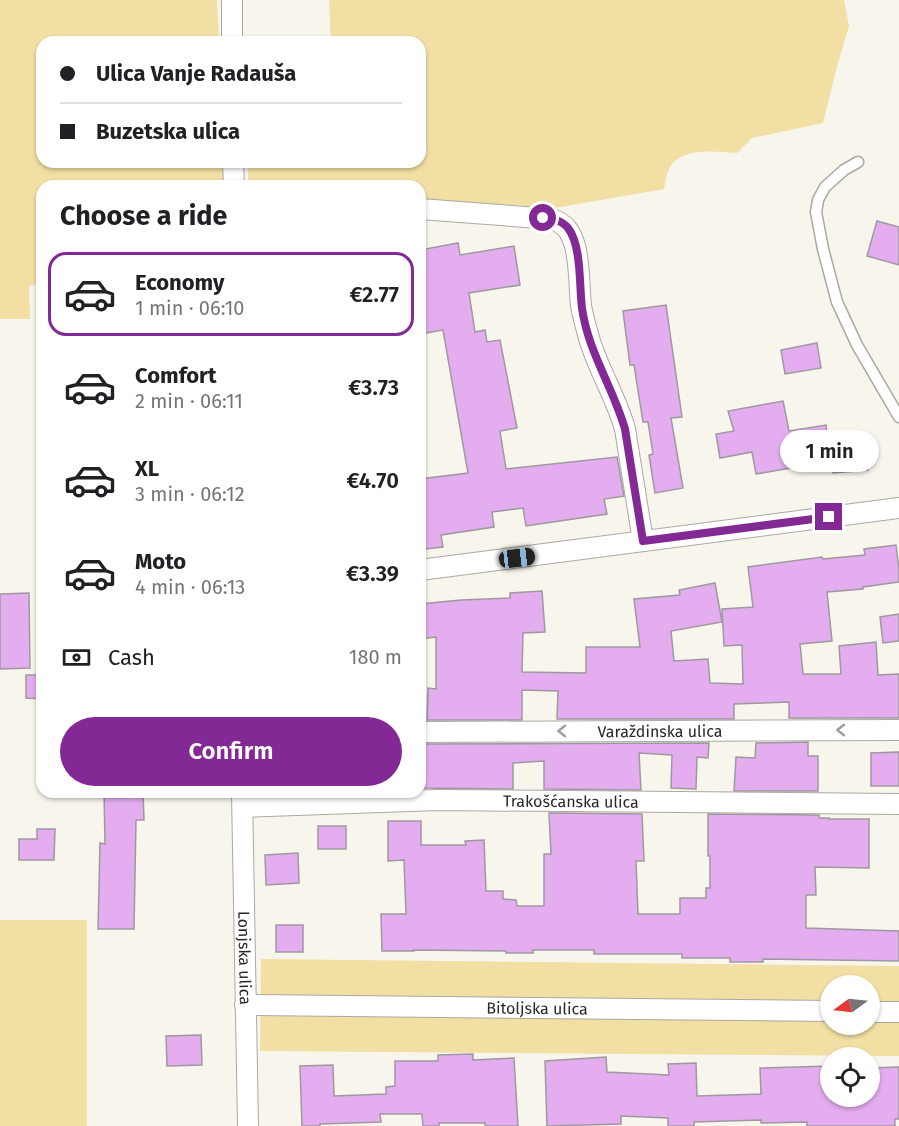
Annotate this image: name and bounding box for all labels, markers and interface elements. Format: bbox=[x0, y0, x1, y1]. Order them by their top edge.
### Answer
text: Ulica Vanje Radauša bbox=[96, 60, 296, 87]
text: Buzetska ulica bbox=[96, 118, 240, 145]
text: Choose a ride bbox=[60, 200, 227, 232]
route start bbox=[529, 204, 556, 231]
icon: car bbox=[63, 267, 117, 321]
text: Economy bbox=[135, 269, 224, 296]
text: €2.77 bbox=[349, 281, 399, 308]
text: 1 min · 06:10 bbox=[135, 296, 245, 320]
icon: car bbox=[63, 360, 117, 414]
text: Comfort bbox=[135, 362, 216, 389]
text: €3.73 bbox=[348, 374, 399, 401]
text: 2 min · 06:11 bbox=[135, 389, 243, 413]
callout: 1 min bbox=[780, 430, 878, 472]
text: 1 min bbox=[805, 439, 854, 463]
icon: car bbox=[63, 453, 117, 507]
text: XL bbox=[135, 455, 159, 482]
text: €4.70 bbox=[347, 467, 399, 494]
text: 3 min · 06:12 bbox=[135, 482, 245, 506]
route end bbox=[815, 503, 842, 530]
icon: car bbox=[63, 546, 117, 600]
car bbox=[498, 547, 536, 569]
text: Moto bbox=[135, 548, 186, 575]
text: €3.39 bbox=[346, 560, 399, 587]
text: 4 min · 06:13 bbox=[135, 575, 245, 599]
icon: cash bbox=[60, 641, 93, 674]
text: Cash bbox=[108, 644, 155, 671]
text: 180 m bbox=[349, 645, 402, 669]
button: Confirm bbox=[60, 717, 402, 786]
street label: Varaždinska ulica bbox=[598, 721, 722, 741]
one-way arrow bbox=[836, 724, 845, 736]
one-way arrow bbox=[557, 725, 566, 738]
street label: Trakošćanska ulica bbox=[503, 791, 639, 811]
street label: Lonjska ulica bbox=[235, 911, 255, 1005]
north arrow bbox=[820, 975, 880, 1035]
map controls bbox=[820, 975, 880, 1107]
street label: Bitoljska ulica bbox=[486, 998, 588, 1018]
button: locate bbox=[820, 1047, 880, 1107]

